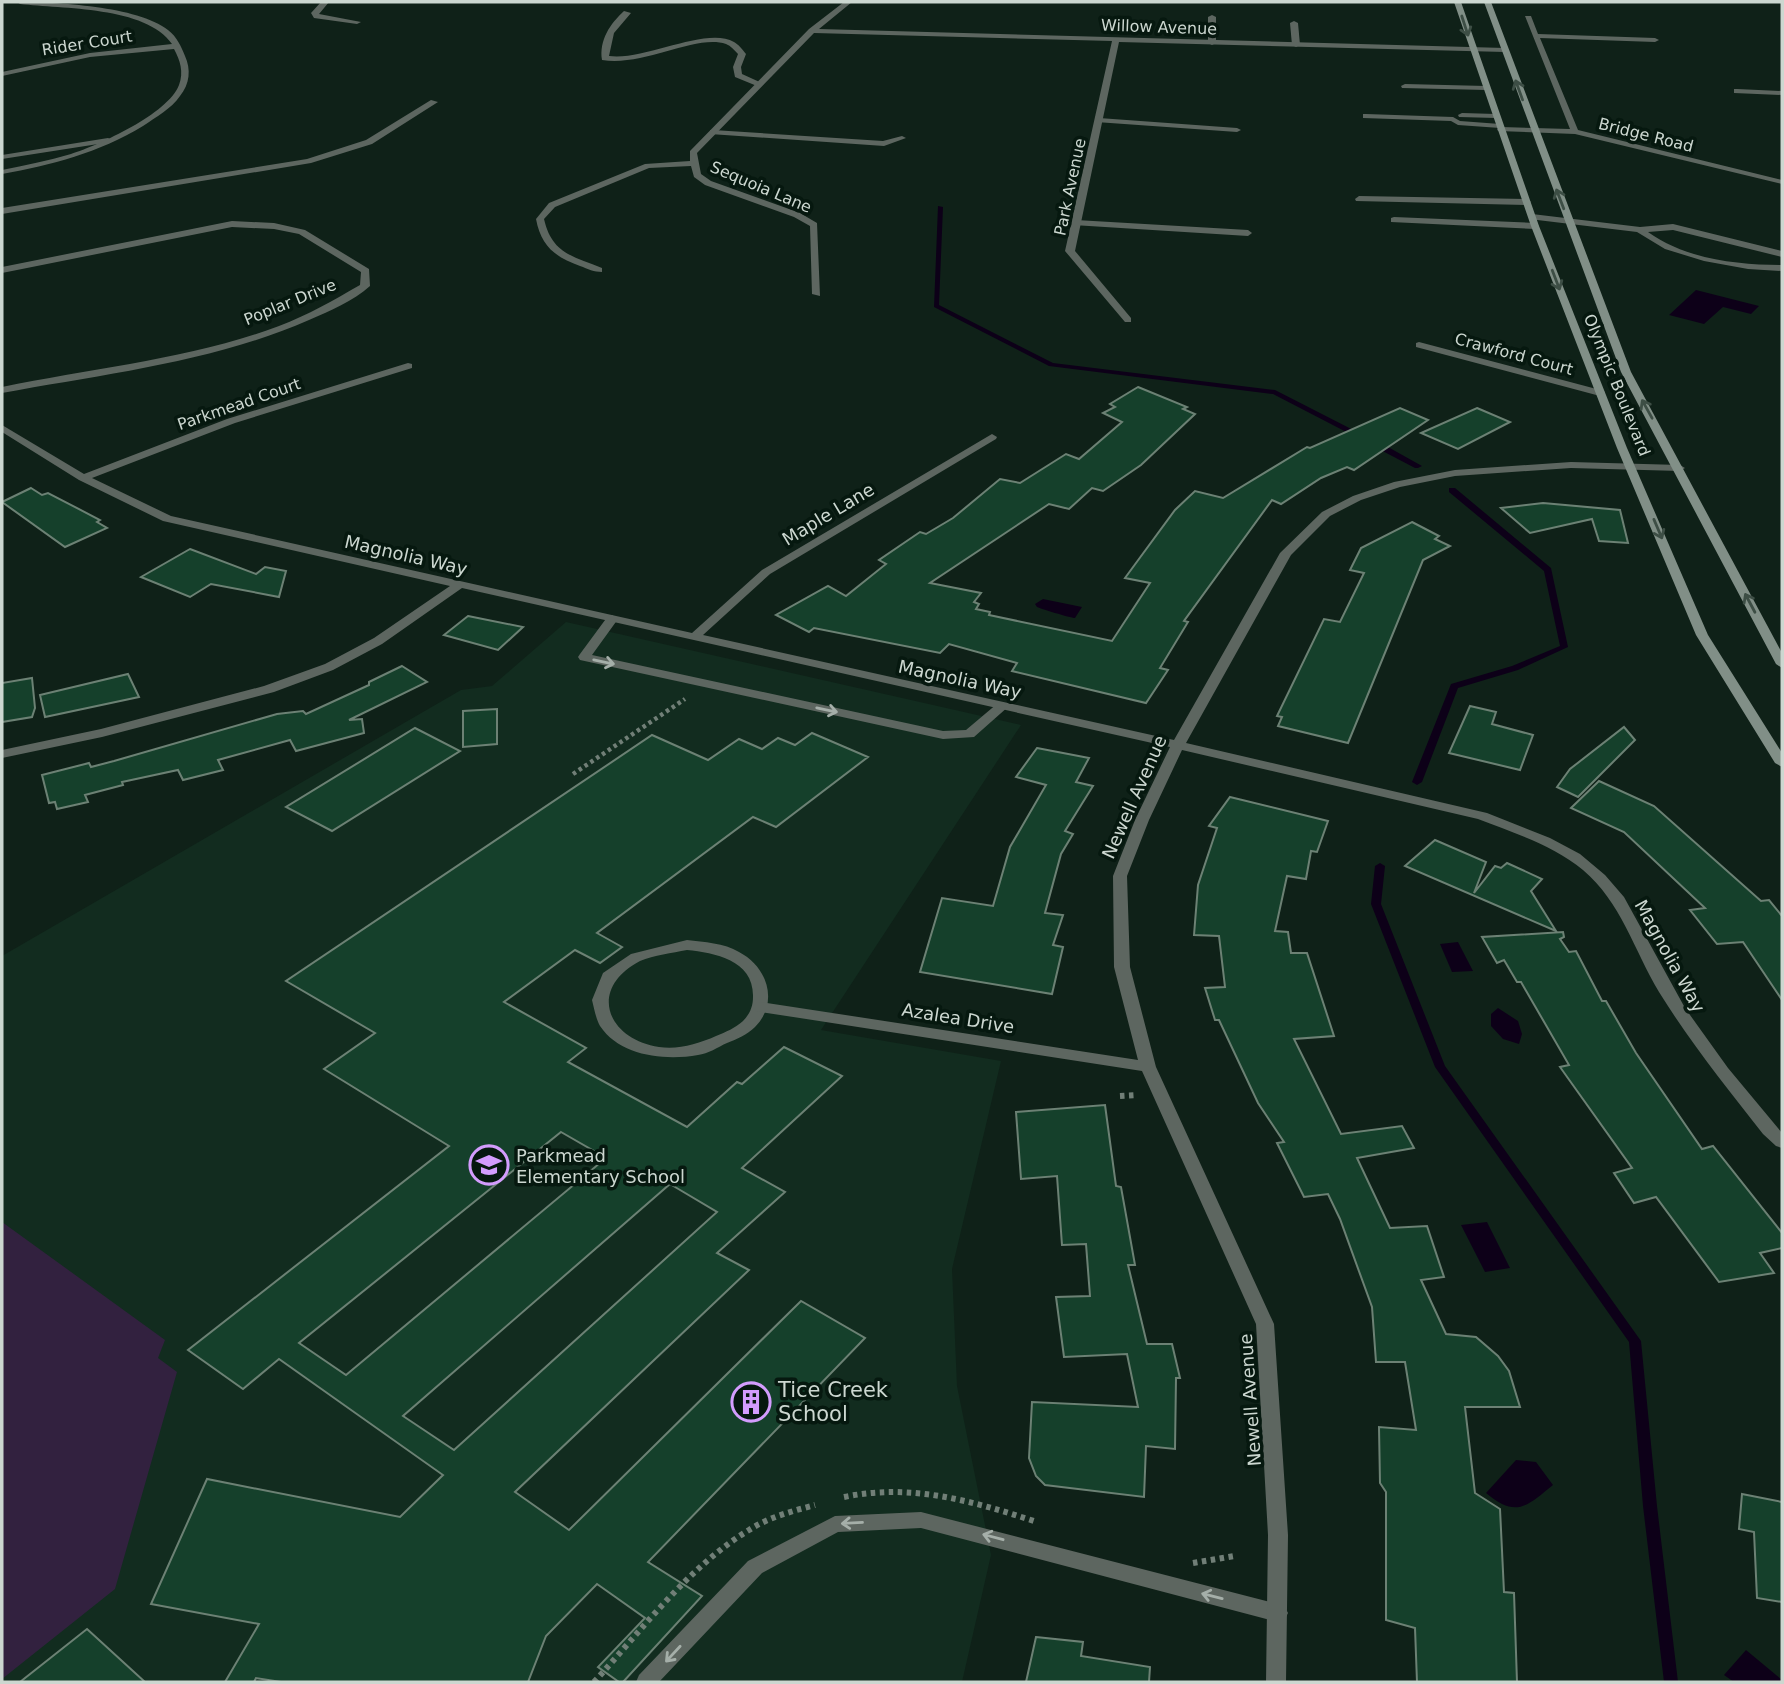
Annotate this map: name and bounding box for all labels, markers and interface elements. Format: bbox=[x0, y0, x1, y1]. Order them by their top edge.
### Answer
street label: Willow Avenue bbox=[1101, 15, 1217, 39]
one-way arrow bbox=[1459, 15, 1472, 37]
street label: Rider Court bbox=[40, 26, 134, 60]
one-way arrow bbox=[1512, 79, 1524, 101]
street label: Bridge Road bbox=[1596, 114, 1696, 156]
street label: Park Avenue bbox=[1050, 137, 1090, 237]
street label: Sequoia Lane bbox=[708, 157, 814, 217]
one-way arrow bbox=[1553, 188, 1566, 210]
one-way arrow bbox=[1551, 269, 1564, 291]
street label: Poplar Drive bbox=[241, 275, 339, 329]
street label: Olympic Boulevard bbox=[1580, 311, 1654, 459]
street label: Crawford Court bbox=[1453, 329, 1575, 379]
street label: Parkmead Court bbox=[175, 374, 303, 434]
one-way arrow bbox=[1640, 399, 1653, 420]
street label: Maple Lane bbox=[778, 478, 878, 550]
one-way arrow bbox=[1652, 518, 1665, 539]
street label: Magnolia Way bbox=[342, 531, 470, 579]
one-way arrow bbox=[1743, 593, 1757, 614]
one-way arrow bbox=[592, 655, 615, 669]
street label: Magnolia Way bbox=[896, 656, 1024, 702]
one-way arrow bbox=[815, 703, 838, 717]
street label: Newell Avenue bbox=[1097, 732, 1171, 862]
street label: Magnolia Way bbox=[1630, 896, 1710, 1016]
street label: Azalea Drive bbox=[900, 999, 1016, 1037]
school or university icon: Parkmead Elementary School bbox=[468, 1144, 510, 1186]
place label: Parkmead Elementary School bbox=[516, 1145, 685, 1187]
street label: Newell Avenue bbox=[1235, 1333, 1265, 1467]
place label: Tice Creek School bbox=[777, 1378, 889, 1426]
building icon: Tice Creek School bbox=[730, 1381, 772, 1423]
one-way arrow bbox=[841, 1517, 864, 1530]
one-way arrow bbox=[982, 1530, 1004, 1543]
one-way arrow bbox=[1201, 1589, 1224, 1602]
one-way arrow bbox=[665, 1645, 682, 1662]

